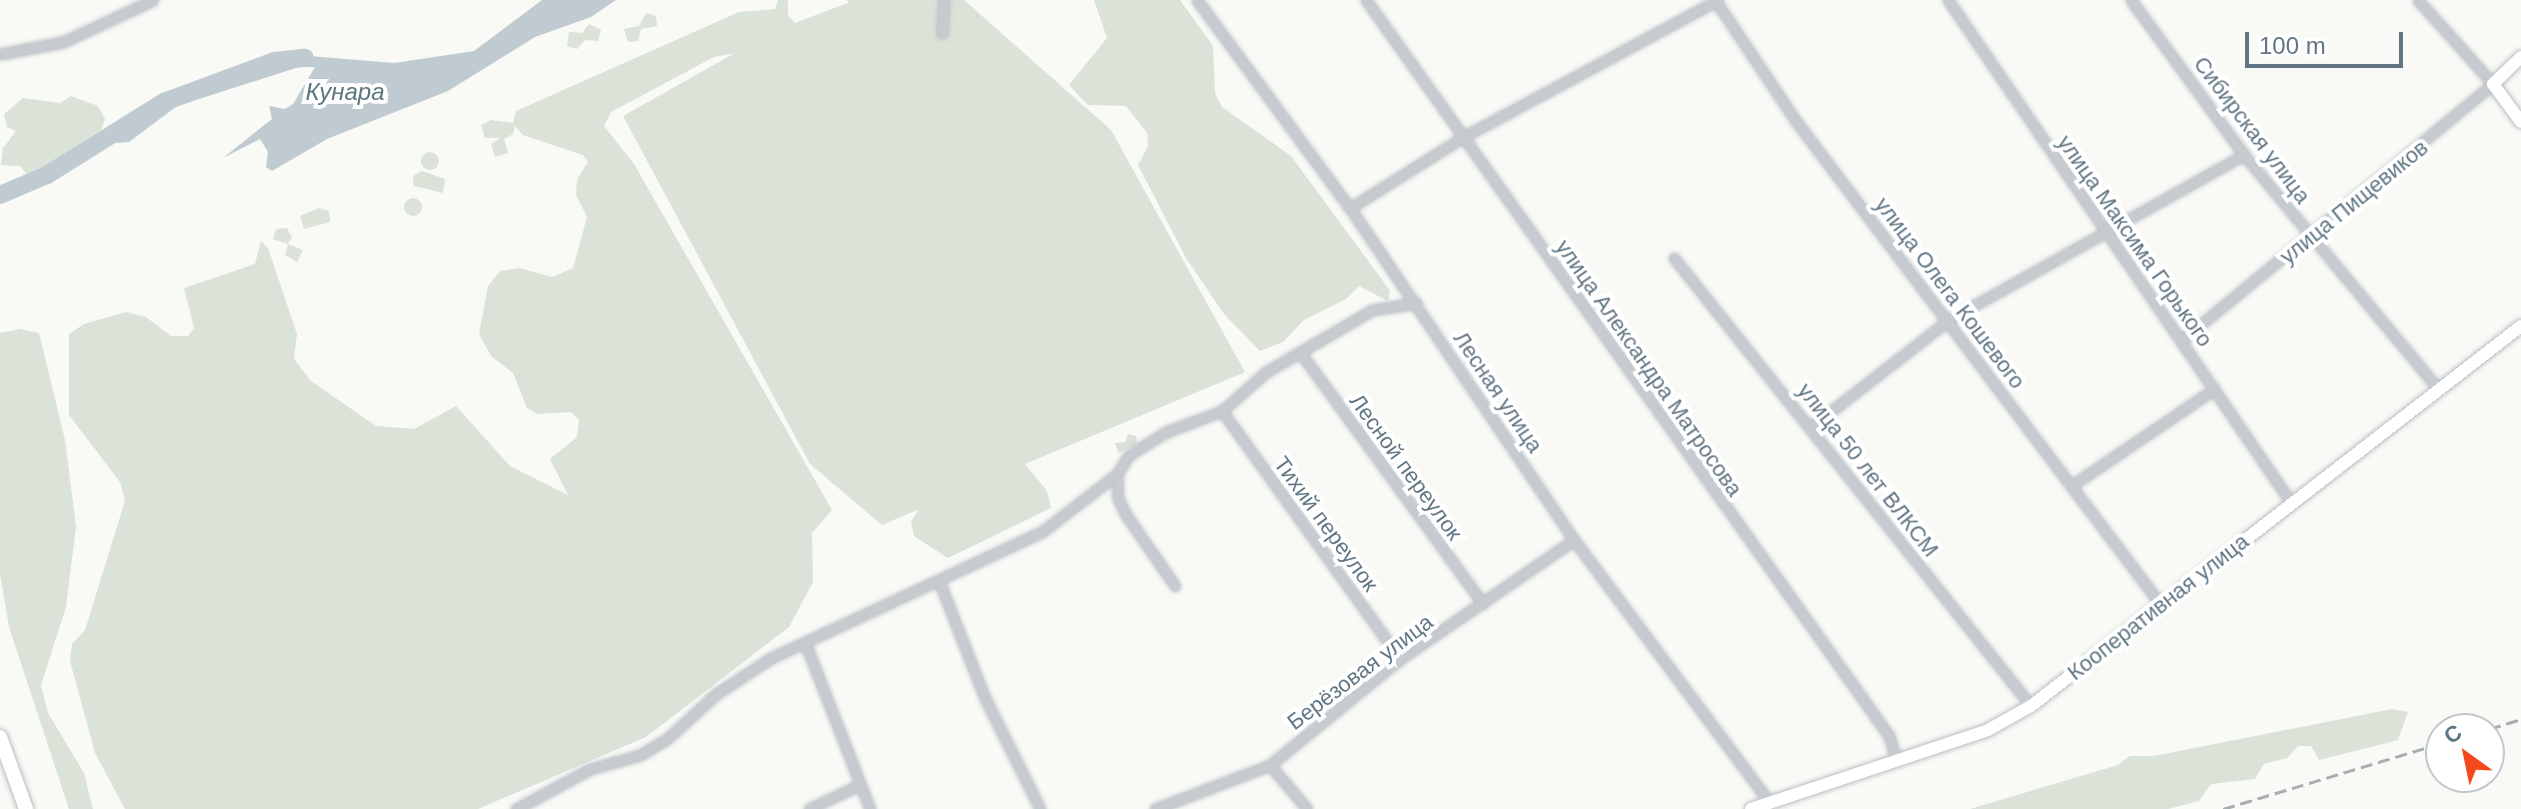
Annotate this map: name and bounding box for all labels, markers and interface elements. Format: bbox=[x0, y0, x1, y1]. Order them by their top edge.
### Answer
scale bar bbox=[2249, 16, 2407, 66]
text: 100 m bbox=[2259, 32, 2326, 59]
street label: Сибирская улица bbox=[2188, 51, 2316, 209]
water label: Кунара bbox=[305, 78, 385, 106]
street label: улица Максима Горького bbox=[2052, 130, 2218, 352]
street label: улица Пищевиков bbox=[2275, 134, 2433, 270]
street label: улица Олега Кошевого bbox=[1869, 192, 2031, 394]
street label: улица Александра Матросова bbox=[1550, 235, 1748, 501]
street label: Лесная улица bbox=[1448, 326, 1548, 458]
street label: улица 50 лет ВЛКСМ bbox=[1792, 378, 1944, 562]
street label: Лесной переулок bbox=[1344, 389, 1468, 545]
street label: Тихий переулок bbox=[1268, 451, 1384, 597]
street label: Кооперативная улица bbox=[2062, 528, 2254, 686]
street label: Берёзовая улица bbox=[1282, 609, 1438, 735]
north arrow bbox=[2425, 713, 2505, 793]
text: С bbox=[2439, 719, 2466, 749]

